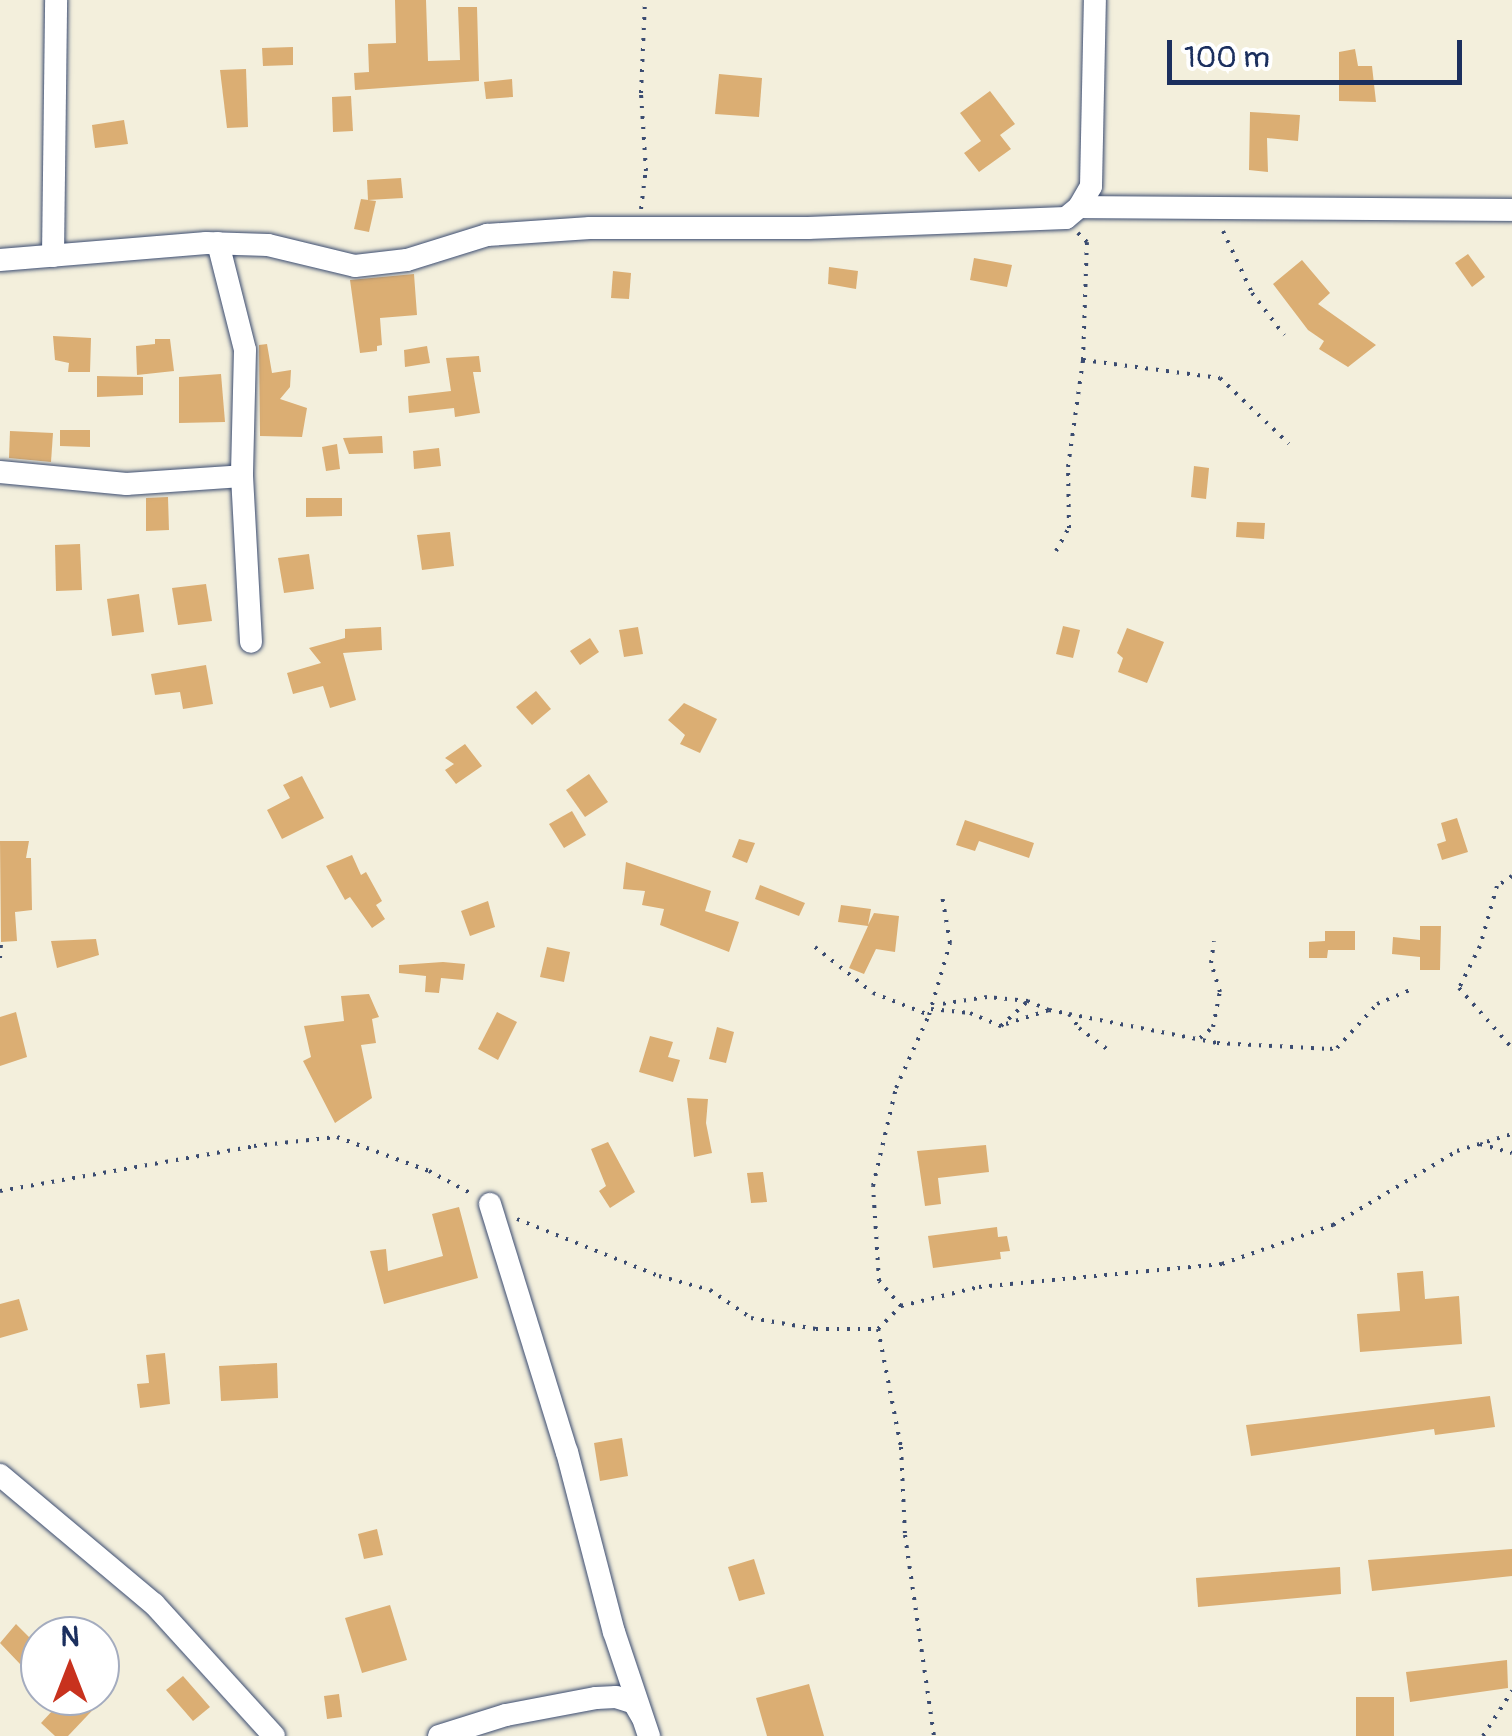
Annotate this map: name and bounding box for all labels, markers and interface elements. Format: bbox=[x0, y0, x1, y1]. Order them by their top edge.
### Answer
scale bar bbox=[1172, 20, 1467, 82]
text: 100 m bbox=[1184, 39, 1270, 76]
north arrow bbox=[20, 1616, 120, 1716]
text: N bbox=[61, 1620, 79, 1655]

